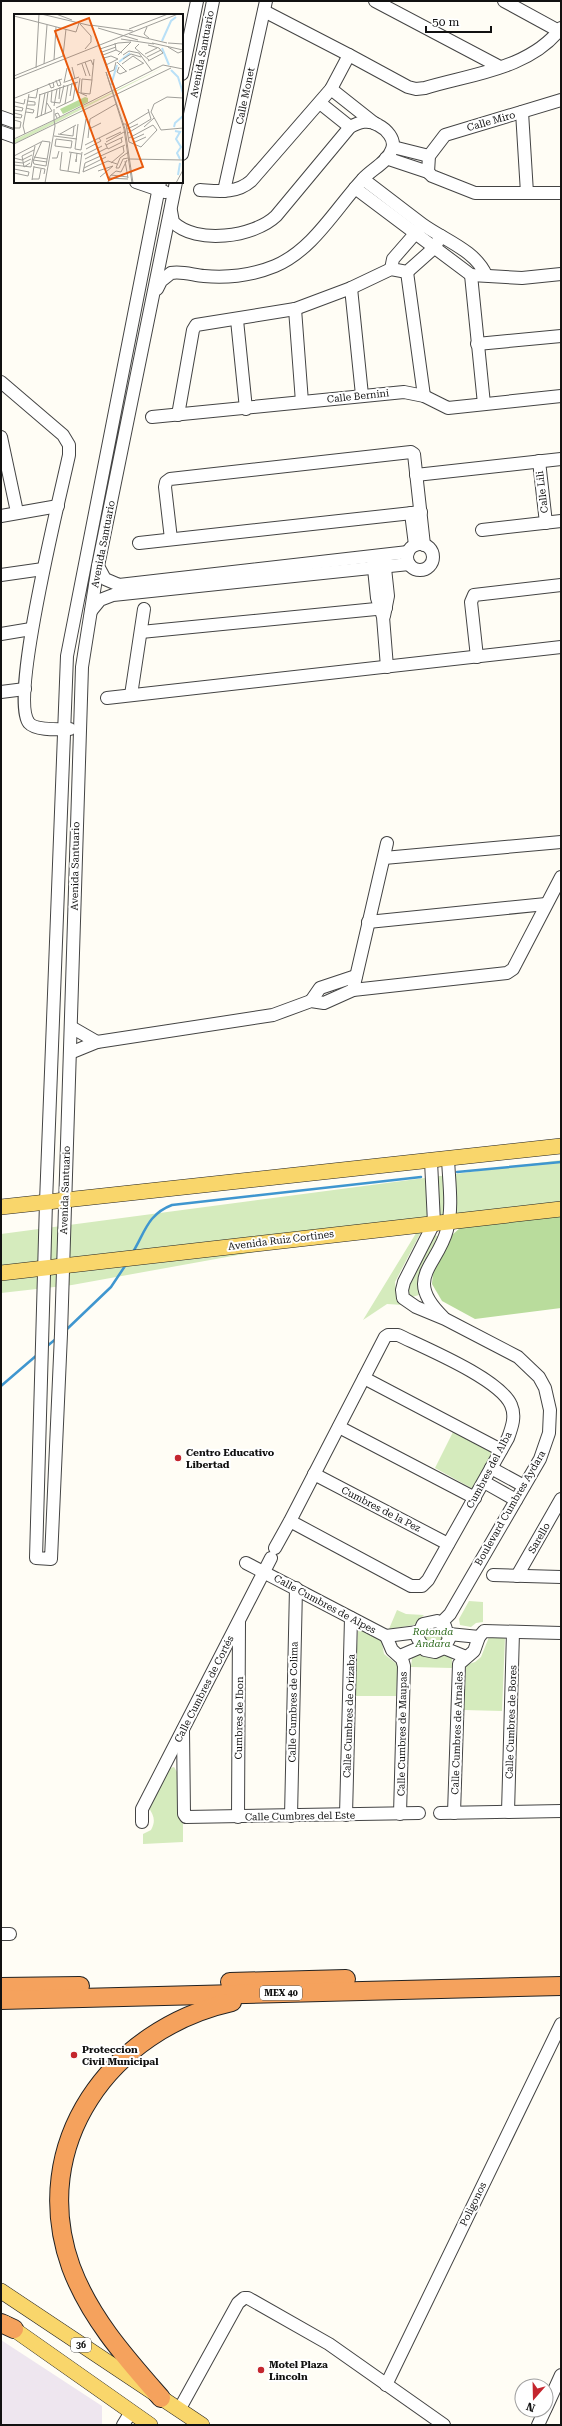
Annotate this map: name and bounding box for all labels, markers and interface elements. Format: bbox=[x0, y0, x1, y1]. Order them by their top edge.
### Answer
scale bar bbox=[426, 8, 491, 34]
street label: Avenida Santuario bbox=[188, 9, 216, 99]
inset map bbox=[14, 14, 183, 183]
text: 50 m bbox=[432, 15, 459, 29]
street label: Calle Monet bbox=[234, 66, 256, 126]
street label: Calle Miro bbox=[466, 109, 516, 133]
street label: Calle Bernini bbox=[326, 387, 390, 405]
street label: Calle Lili bbox=[534, 470, 550, 514]
street label: Avenida Santuario bbox=[89, 499, 117, 589]
street label: Avenida Santuario bbox=[69, 822, 81, 910]
street label: Avenida Santuario bbox=[58, 1145, 72, 1235]
street label: Avenida Ruiz Cortines bbox=[228, 1228, 335, 1252]
street label: Cumbres del Alba bbox=[464, 1429, 514, 1510]
place label: Centro Educativo Libertad bbox=[186, 1447, 275, 1470]
street label: Boulevard Cumbres Aydara bbox=[473, 1448, 548, 1567]
marker: Centro Educativo Libertad bbox=[173, 1453, 183, 1463]
street label: Cumbres de la Pez bbox=[340, 1484, 423, 1534]
street label: Sarello bbox=[526, 1521, 552, 1555]
street label: Calle Cumbres de Alpes bbox=[272, 1572, 378, 1636]
park label: Rotonda Andara bbox=[412, 1626, 453, 1649]
street label: Calle Cumbres de Cortés bbox=[172, 1634, 236, 1744]
street label: Calle Cumbres de Colima bbox=[286, 1641, 300, 1763]
street label: Calle Cumbres de Orizaba bbox=[341, 1653, 357, 1778]
street label: Calle Cumbres de Bores bbox=[504, 1665, 518, 1779]
street label: Calle Cumbres de Maupas bbox=[395, 1671, 409, 1796]
street label: Calle Cumbres de Arnales bbox=[449, 1671, 465, 1795]
street label: Cumbres de Ibon bbox=[233, 1676, 245, 1760]
street label: Calle Cumbres del Este bbox=[245, 1810, 356, 1822]
road number: MEX 40 bbox=[260, 1986, 302, 2000]
place label: Proteccion Civil Municipal bbox=[82, 2044, 159, 2067]
marker: Proteccion Civil Municipal bbox=[69, 2050, 79, 2060]
street label: Poligonos bbox=[458, 2180, 488, 2228]
road number: 36 bbox=[71, 2338, 91, 2352]
place label: Motel Plaza Lincoln bbox=[269, 2359, 328, 2382]
marker: Motel Plaza Lincoln bbox=[256, 2365, 266, 2375]
north arrow bbox=[514, 2378, 554, 2418]
text: N bbox=[524, 2399, 537, 2414]

